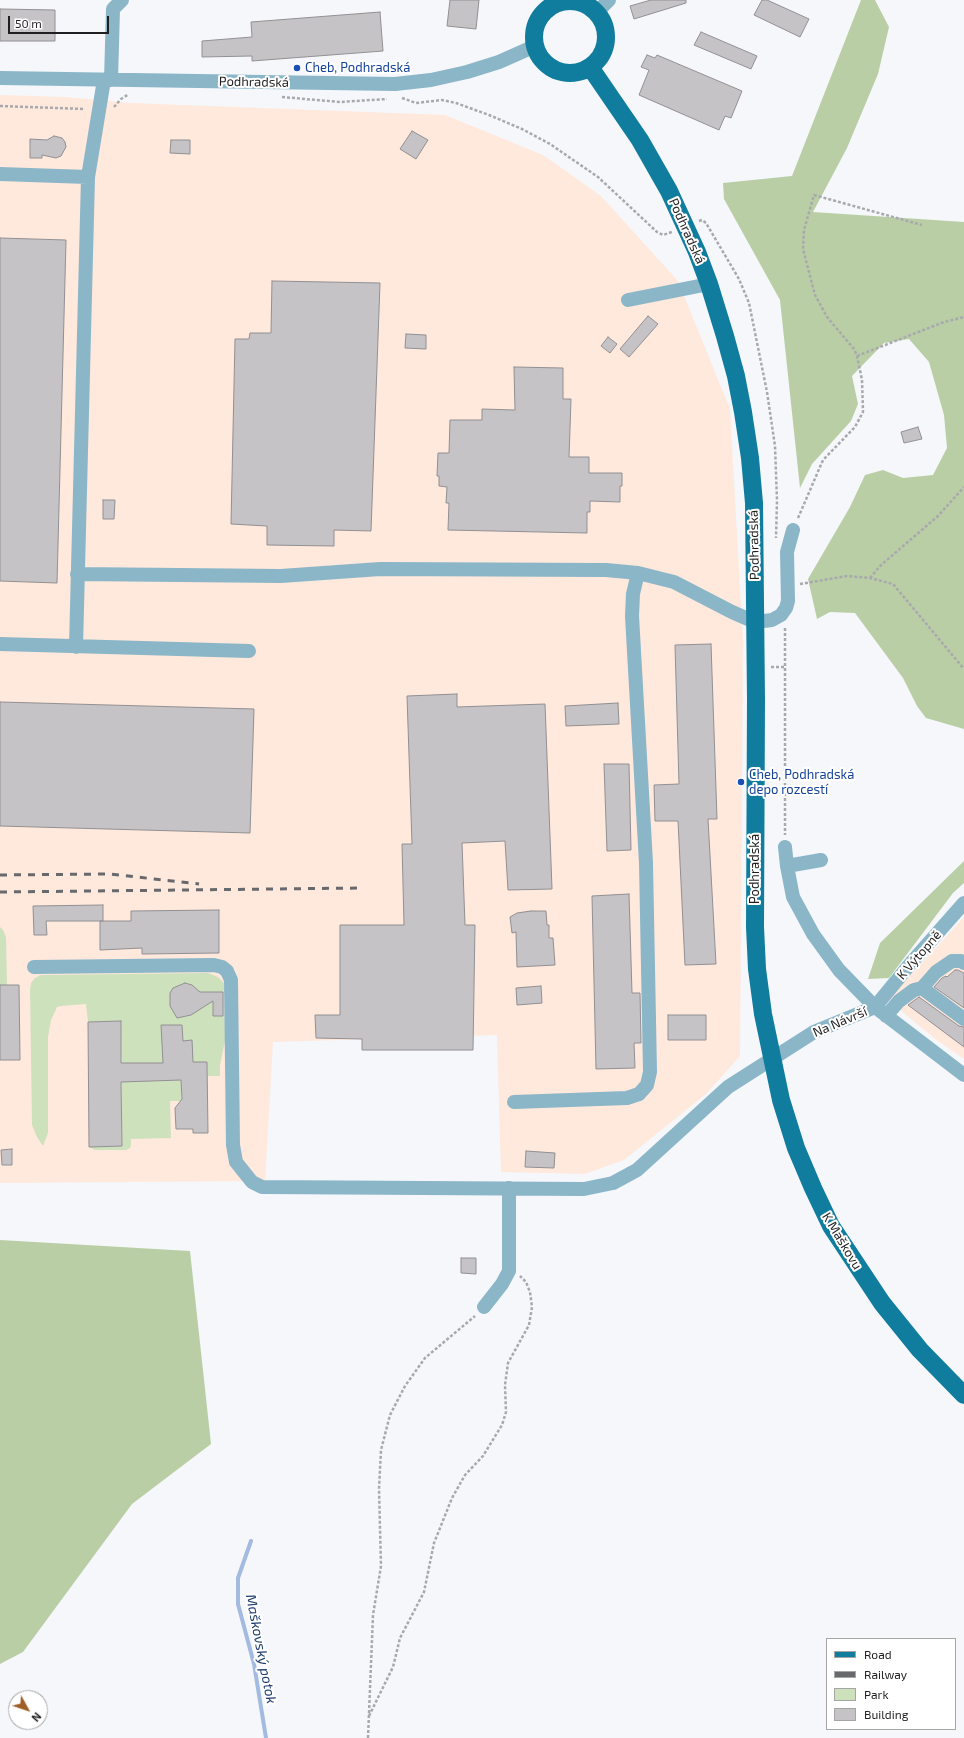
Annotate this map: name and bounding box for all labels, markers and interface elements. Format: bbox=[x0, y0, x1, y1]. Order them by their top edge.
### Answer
scale bar bbox=[10, 8, 111, 34]
text: 50 m bbox=[15, 16, 42, 30]
place label: Cheb, Podhradská bbox=[305, 60, 410, 76]
marker: Cheb, Podhradská bbox=[292, 63, 302, 73]
street label: Podhradská bbox=[219, 74, 289, 90]
street label: Podhradská bbox=[666, 196, 708, 266]
street label: Podhradská bbox=[746, 510, 762, 580]
place label: Cheb, Podhradská depo rozcestí bbox=[749, 767, 854, 798]
marker: Cheb, Podhradská depo rozcestí bbox=[736, 777, 746, 787]
street label: Podhradská bbox=[747, 834, 763, 904]
street label: K Výtopně bbox=[894, 927, 944, 983]
street label: Na Návrší bbox=[811, 1004, 869, 1040]
street label: K Maškovu bbox=[819, 1210, 865, 1272]
water label: Maškovský potok bbox=[242, 1593, 280, 1705]
legend bbox=[826, 1638, 956, 1730]
text: Road bbox=[864, 1647, 892, 1661]
text: Railway bbox=[864, 1667, 907, 1681]
text: Park bbox=[864, 1687, 889, 1701]
north arrow bbox=[8, 1690, 48, 1730]
text: Building bbox=[864, 1707, 908, 1721]
text: N bbox=[29, 1710, 44, 1725]

